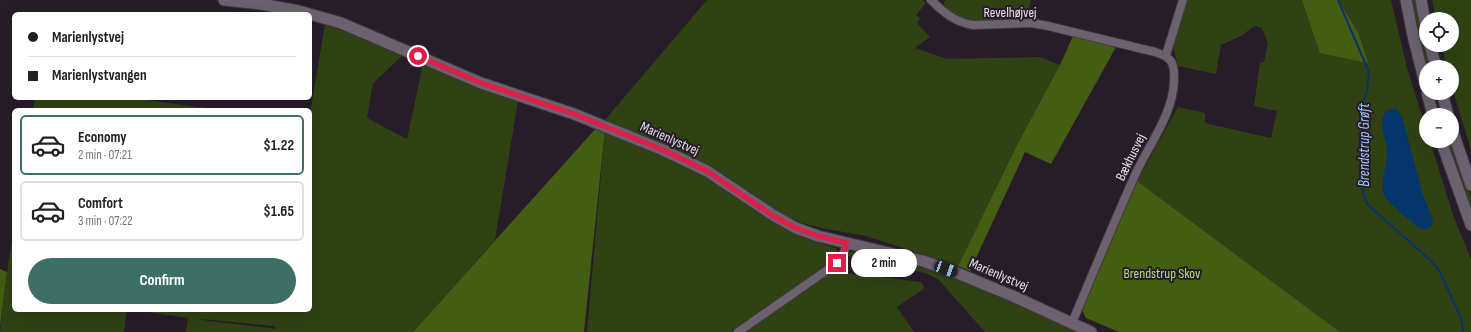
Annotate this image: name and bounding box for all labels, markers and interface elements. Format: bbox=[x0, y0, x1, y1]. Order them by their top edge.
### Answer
street label: Revelhøjvej bbox=[983, 4, 1037, 21]
map controls bbox=[1419, 12, 1459, 148]
button: locate bbox=[1419, 12, 1459, 52]
text: Marienlystvej bbox=[52, 28, 124, 47]
route start bbox=[409, 47, 427, 65]
button: + bbox=[1419, 60, 1459, 100]
text: Marienlystvangen bbox=[52, 66, 147, 85]
water label: Brendstrup Grøft bbox=[1355, 103, 1374, 187]
button: − bbox=[1419, 108, 1459, 148]
street label: Marienlystvej bbox=[638, 118, 702, 159]
icon: car bbox=[30, 127, 66, 163]
text: Economy bbox=[78, 128, 127, 147]
street label: Bækhusvej bbox=[1112, 131, 1149, 184]
text: $1.22 bbox=[263, 136, 294, 155]
text: 2 min · 07:21 bbox=[78, 147, 132, 163]
icon: car bbox=[30, 193, 66, 229]
text: Comfort bbox=[78, 194, 123, 213]
text: $1.65 bbox=[263, 202, 294, 221]
text: 3 min · 07:22 bbox=[78, 213, 133, 229]
callout: 2 min bbox=[851, 249, 917, 277]
route end bbox=[828, 254, 846, 272]
street label: Marienlystvej bbox=[967, 254, 1031, 295]
text: 2 min bbox=[872, 255, 896, 271]
button: Confirm bbox=[28, 258, 296, 304]
car bbox=[933, 259, 959, 279]
park label: Brendstrup Skov bbox=[1124, 265, 1201, 282]

